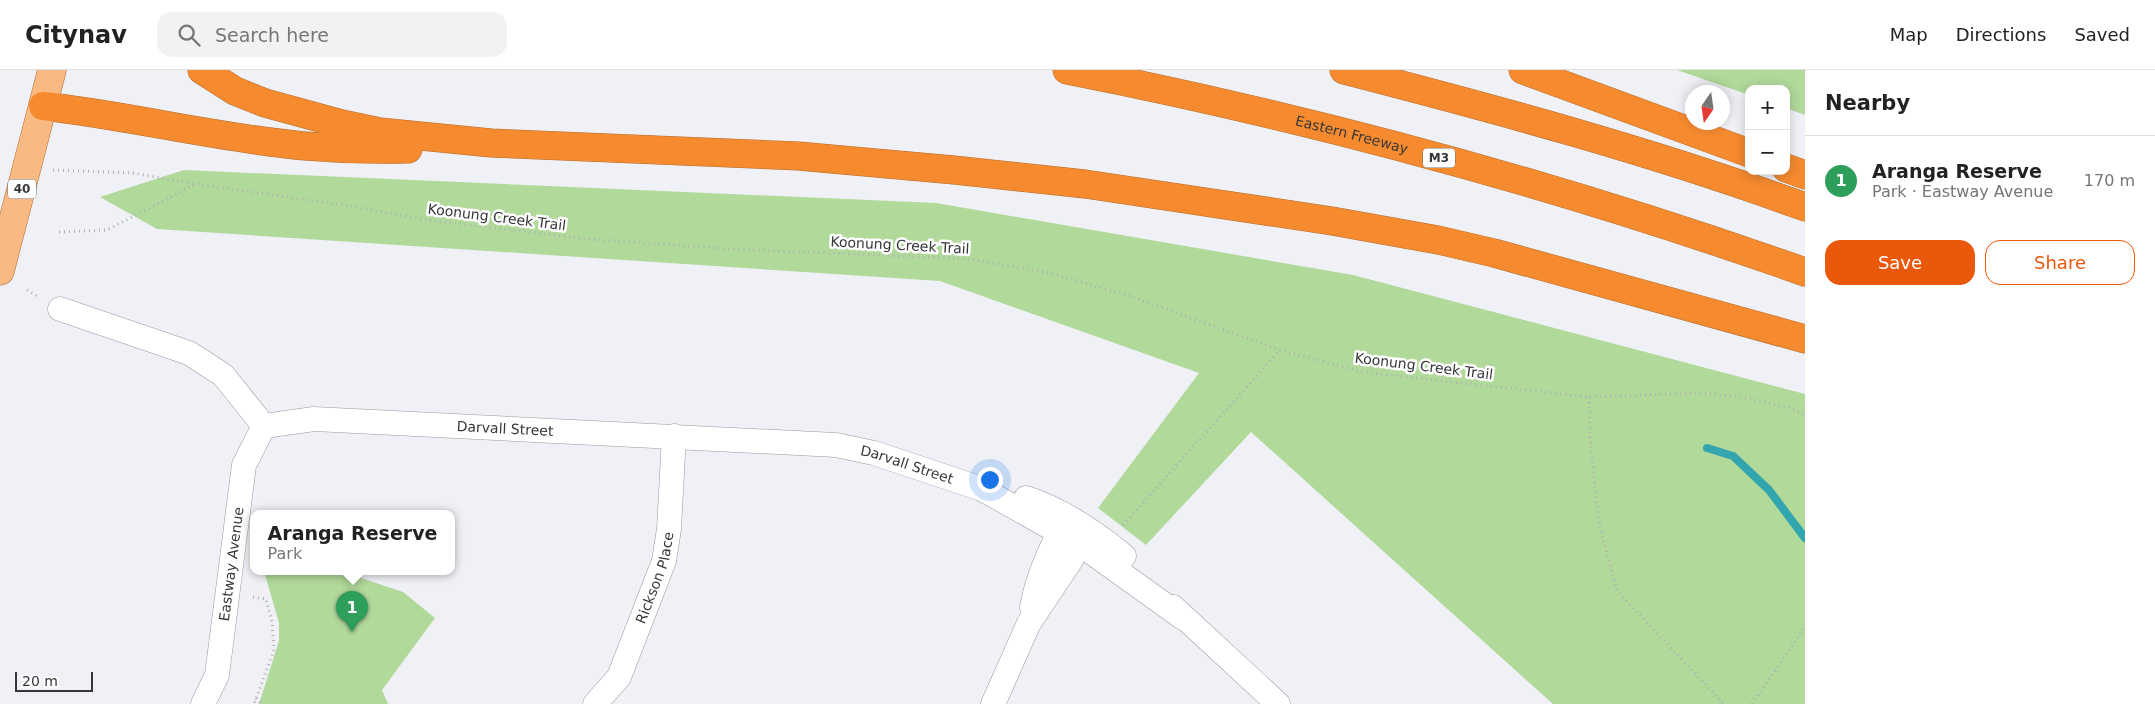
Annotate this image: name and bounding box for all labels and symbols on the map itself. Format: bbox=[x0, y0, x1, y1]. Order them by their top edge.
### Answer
north arrow bbox=[1685, 85, 1730, 130]
street label: Eastern Freeway bbox=[1294, 112, 1410, 157]
road number: M3 bbox=[1423, 148, 1455, 168]
road number: 40 bbox=[8, 180, 36, 198]
street label: Koonung Creek Trail bbox=[427, 201, 567, 233]
street label: Koonung Creek Trail bbox=[830, 233, 970, 257]
street label: Koonung Creek Trail bbox=[1354, 350, 1494, 382]
street label: Darvall Street bbox=[456, 418, 554, 439]
street label: Darvall Street bbox=[859, 442, 956, 487]
your location bbox=[977, 467, 1003, 493]
street label: Eastway Avenue bbox=[216, 506, 247, 622]
street label: Rickson Place bbox=[632, 531, 676, 626]
pin: 1 bbox=[336, 591, 368, 632]
scale bar bbox=[15, 669, 92, 692]

